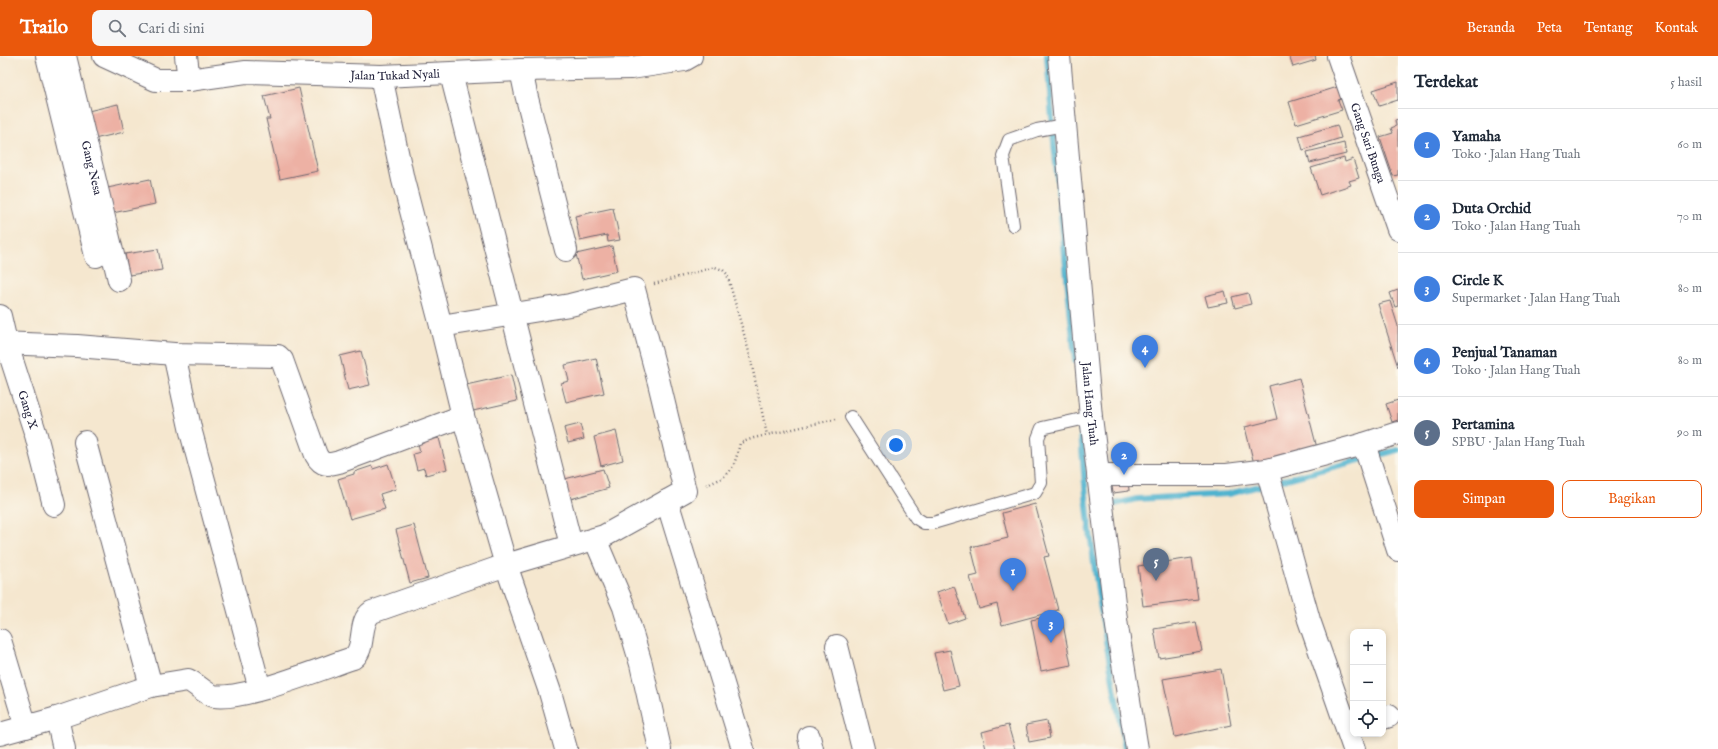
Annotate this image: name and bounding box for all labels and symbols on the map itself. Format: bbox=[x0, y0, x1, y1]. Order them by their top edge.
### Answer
street label: Jalan Tukad Nyali bbox=[348, 66, 440, 84]
street label: Gang Sari Bunga bbox=[1347, 101, 1389, 186]
street label: Gang Nesa bbox=[78, 139, 106, 197]
pin: 4 bbox=[1132, 335, 1158, 368]
street label: Jalan Hang Tuah bbox=[1077, 359, 1102, 447]
street label: Gang X bbox=[15, 389, 41, 431]
your location bbox=[886, 435, 906, 455]
pin: 2 bbox=[1111, 442, 1137, 475]
pin: 5 bbox=[1143, 548, 1169, 581]
pin: 1 bbox=[1000, 558, 1026, 591]
pin: 3 bbox=[1038, 610, 1064, 643]

